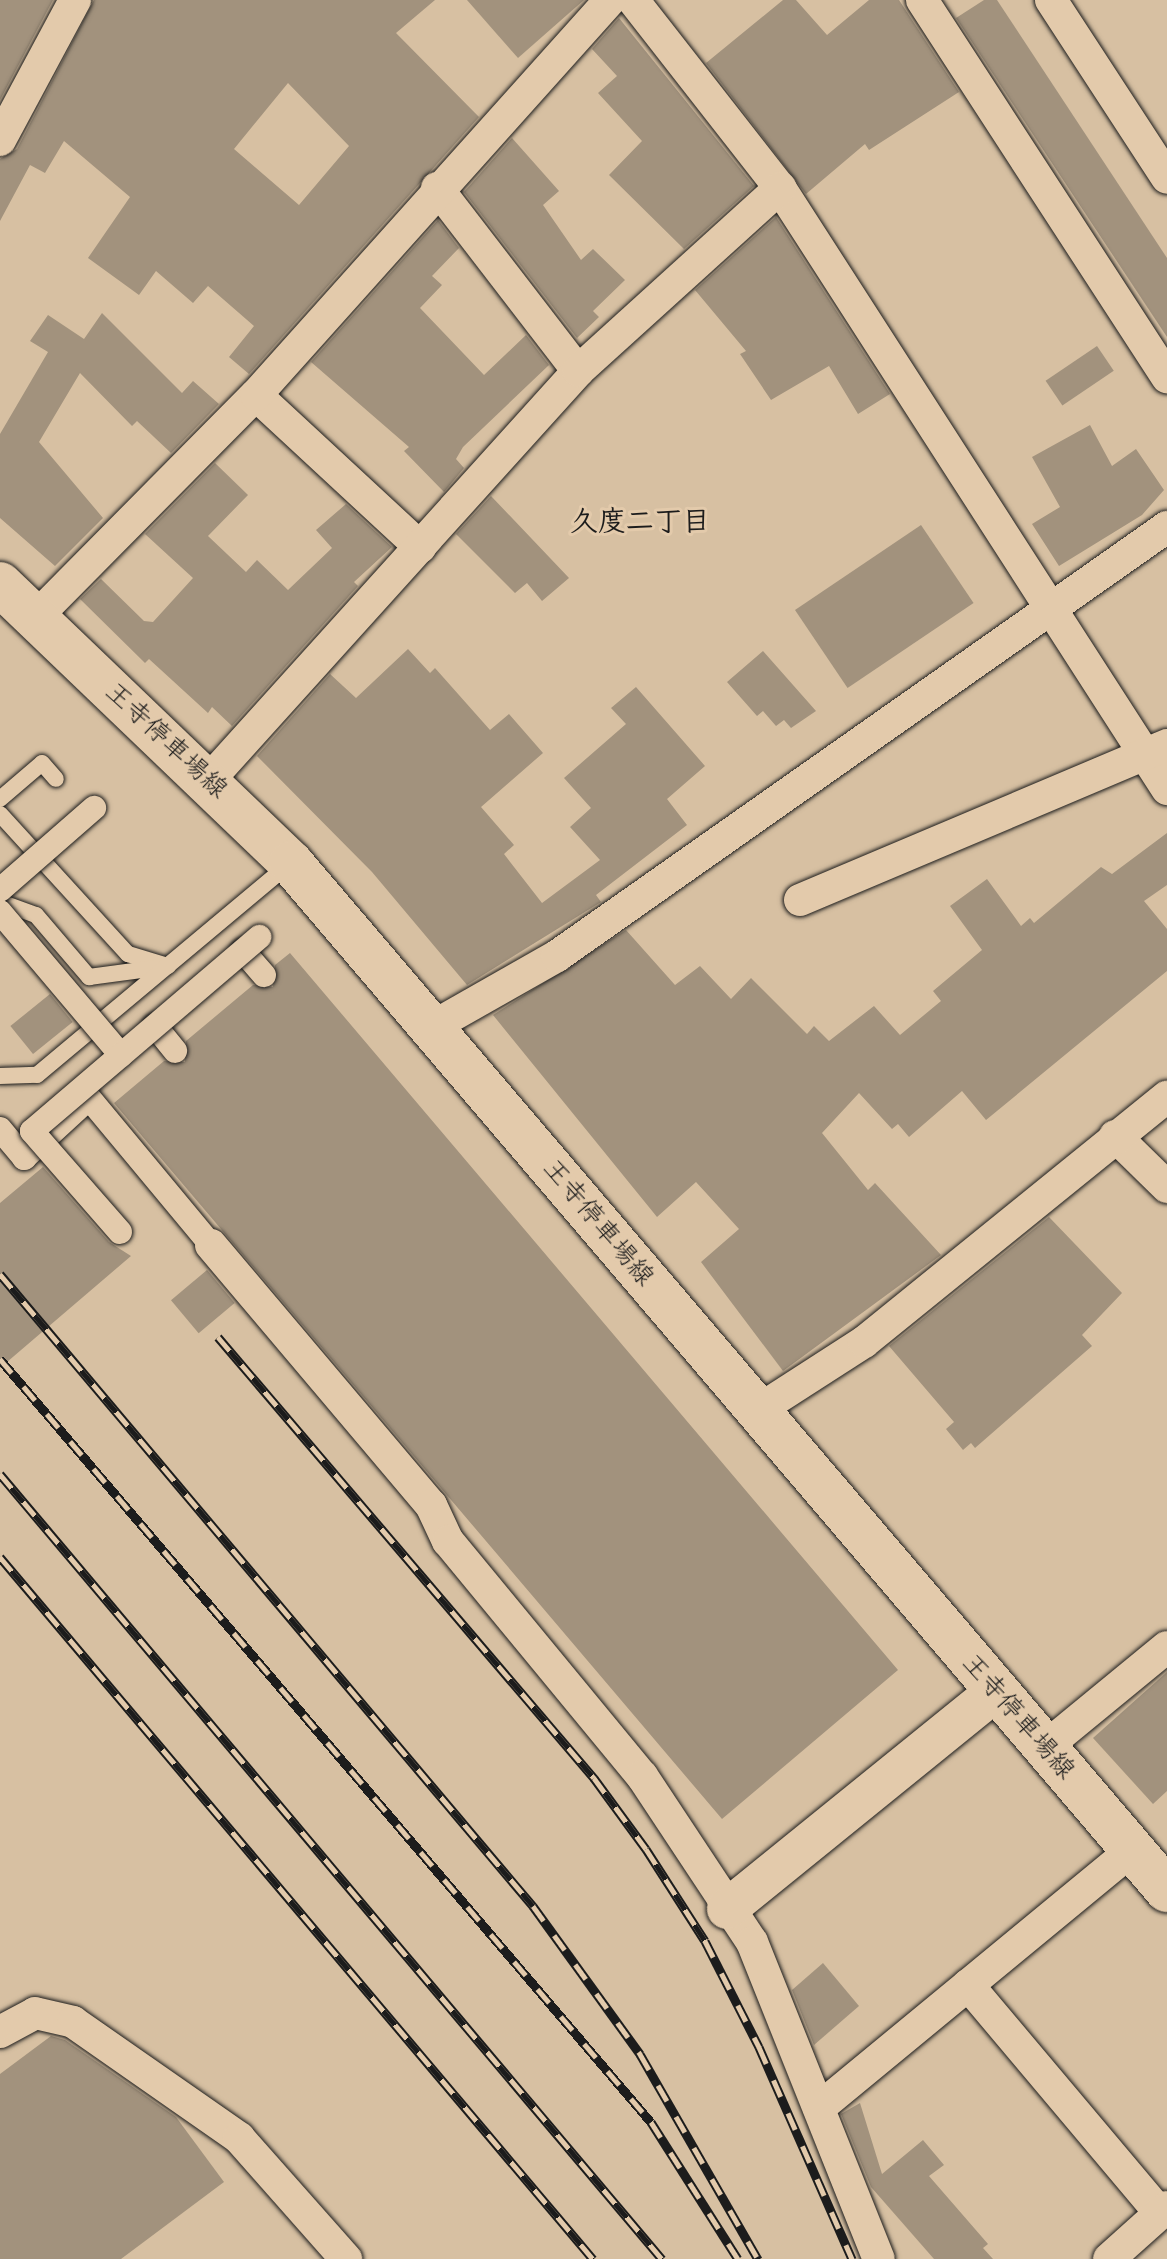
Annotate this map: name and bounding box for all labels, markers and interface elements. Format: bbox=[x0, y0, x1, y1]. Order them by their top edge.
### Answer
district label: 久度二丁目 bbox=[570, 505, 710, 539]
street label: 王寺停車場線 bbox=[98, 676, 234, 806]
street label: 王寺停車場線 bbox=[536, 1153, 660, 1293]
street label: 王寺停車場線 bbox=[955, 1648, 1081, 1786]

